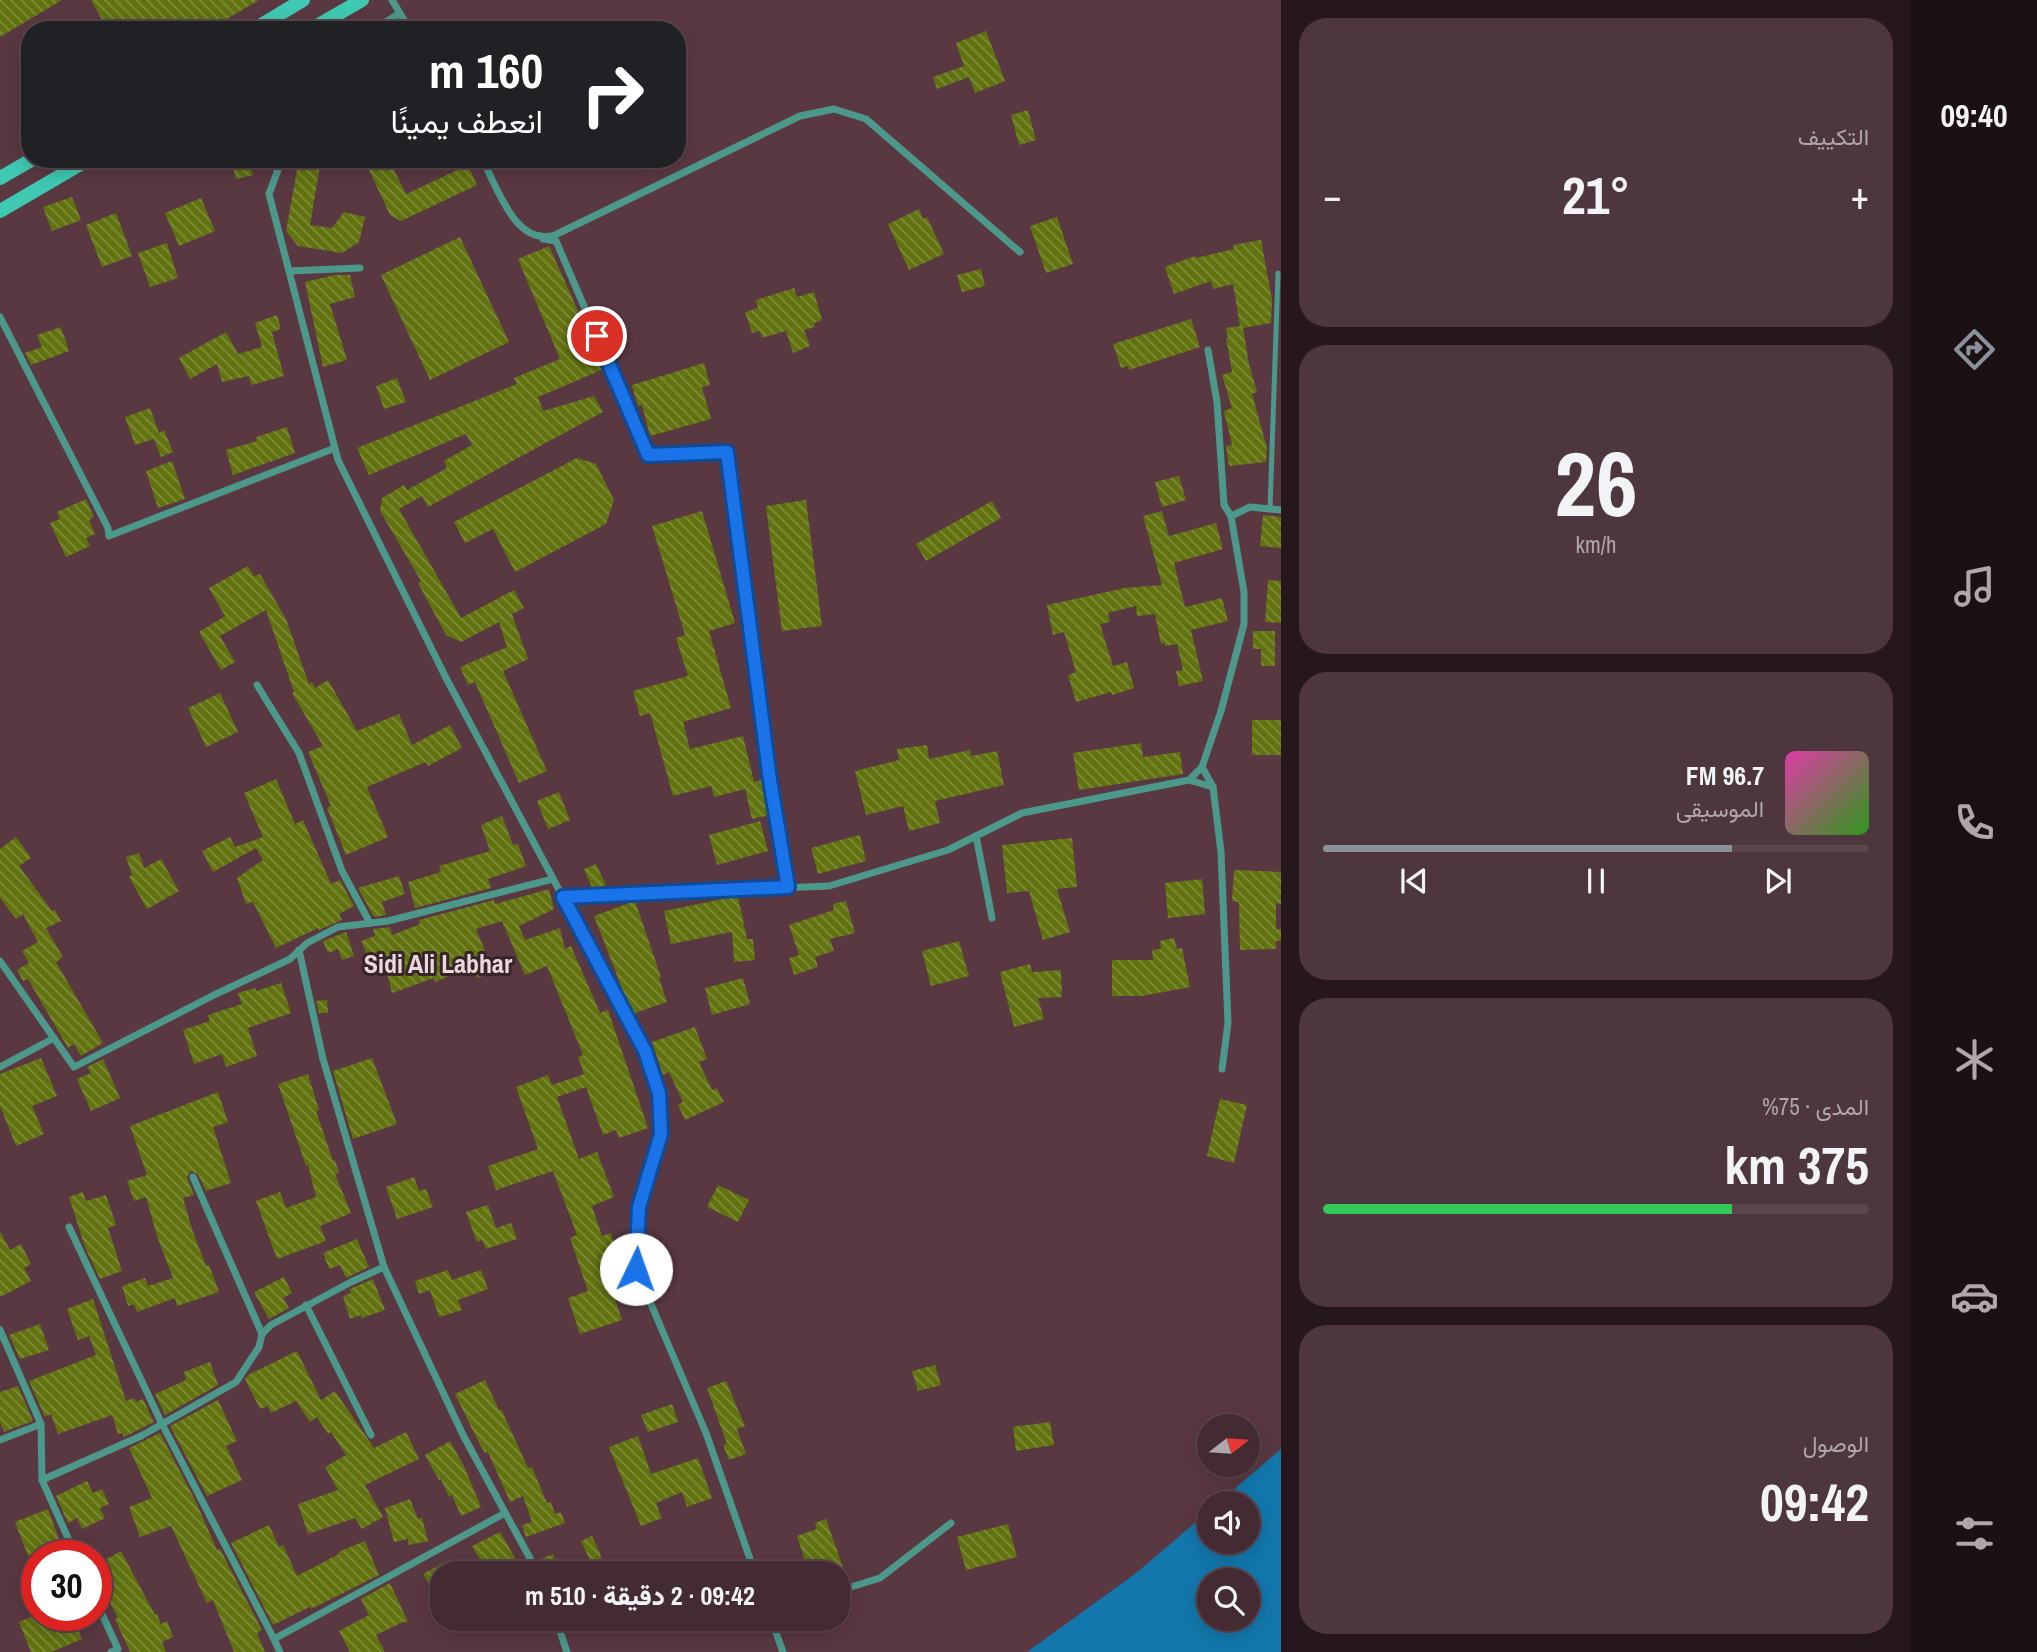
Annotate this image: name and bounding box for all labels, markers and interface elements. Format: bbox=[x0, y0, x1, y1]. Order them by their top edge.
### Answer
text: 160 m bbox=[429, 37, 543, 103]
icon: right bbox=[567, 49, 658, 140]
text: 09:40 bbox=[1940, 94, 2008, 137]
text: انعطف يمينًا bbox=[390, 100, 543, 143]
text: التكييف bbox=[1798, 121, 1869, 152]
text: 21° bbox=[1562, 160, 1630, 230]
text: − bbox=[1323, 170, 1341, 221]
text: + bbox=[1851, 170, 1869, 221]
pin bbox=[567, 306, 627, 366]
icon: arrive bbox=[578, 317, 616, 355]
icon: directions bbox=[1950, 325, 1999, 374]
text: 26 bbox=[1555, 422, 1638, 544]
text: km/h bbox=[1576, 529, 1616, 560]
icon: music bbox=[1950, 562, 1999, 611]
text: 96.7 FM bbox=[1686, 758, 1764, 793]
text: الموسيقى bbox=[1676, 793, 1764, 824]
icon: phone bbox=[1950, 798, 1999, 847]
icon: previous bbox=[1395, 862, 1433, 900]
icon: pause bbox=[1577, 862, 1615, 900]
icon: next bbox=[1759, 862, 1797, 900]
district label: Sidi Ali Labhar bbox=[364, 946, 513, 981]
icon: climate bbox=[1950, 1035, 1999, 1084]
text: المدى · 75% bbox=[1762, 1091, 1869, 1122]
text: 375 km bbox=[1724, 1130, 1869, 1200]
position arrow bbox=[599, 1232, 673, 1306]
icon: car bbox=[1950, 1272, 1999, 1321]
north arrow bbox=[1197, 1414, 1260, 1477]
map controls bbox=[1197, 1414, 1260, 1631]
text: الوصول bbox=[1803, 1428, 1869, 1459]
text: 09:42 bbox=[1760, 1467, 1869, 1537]
button: sound bbox=[1197, 1491, 1260, 1554]
icon: filters bbox=[1950, 1509, 1999, 1558]
speed limit sign: 30 bbox=[21, 1540, 112, 1631]
button: search bbox=[1197, 1568, 1260, 1631]
text: 09:42 · 2 دقيقة · 510 m bbox=[525, 1578, 755, 1613]

